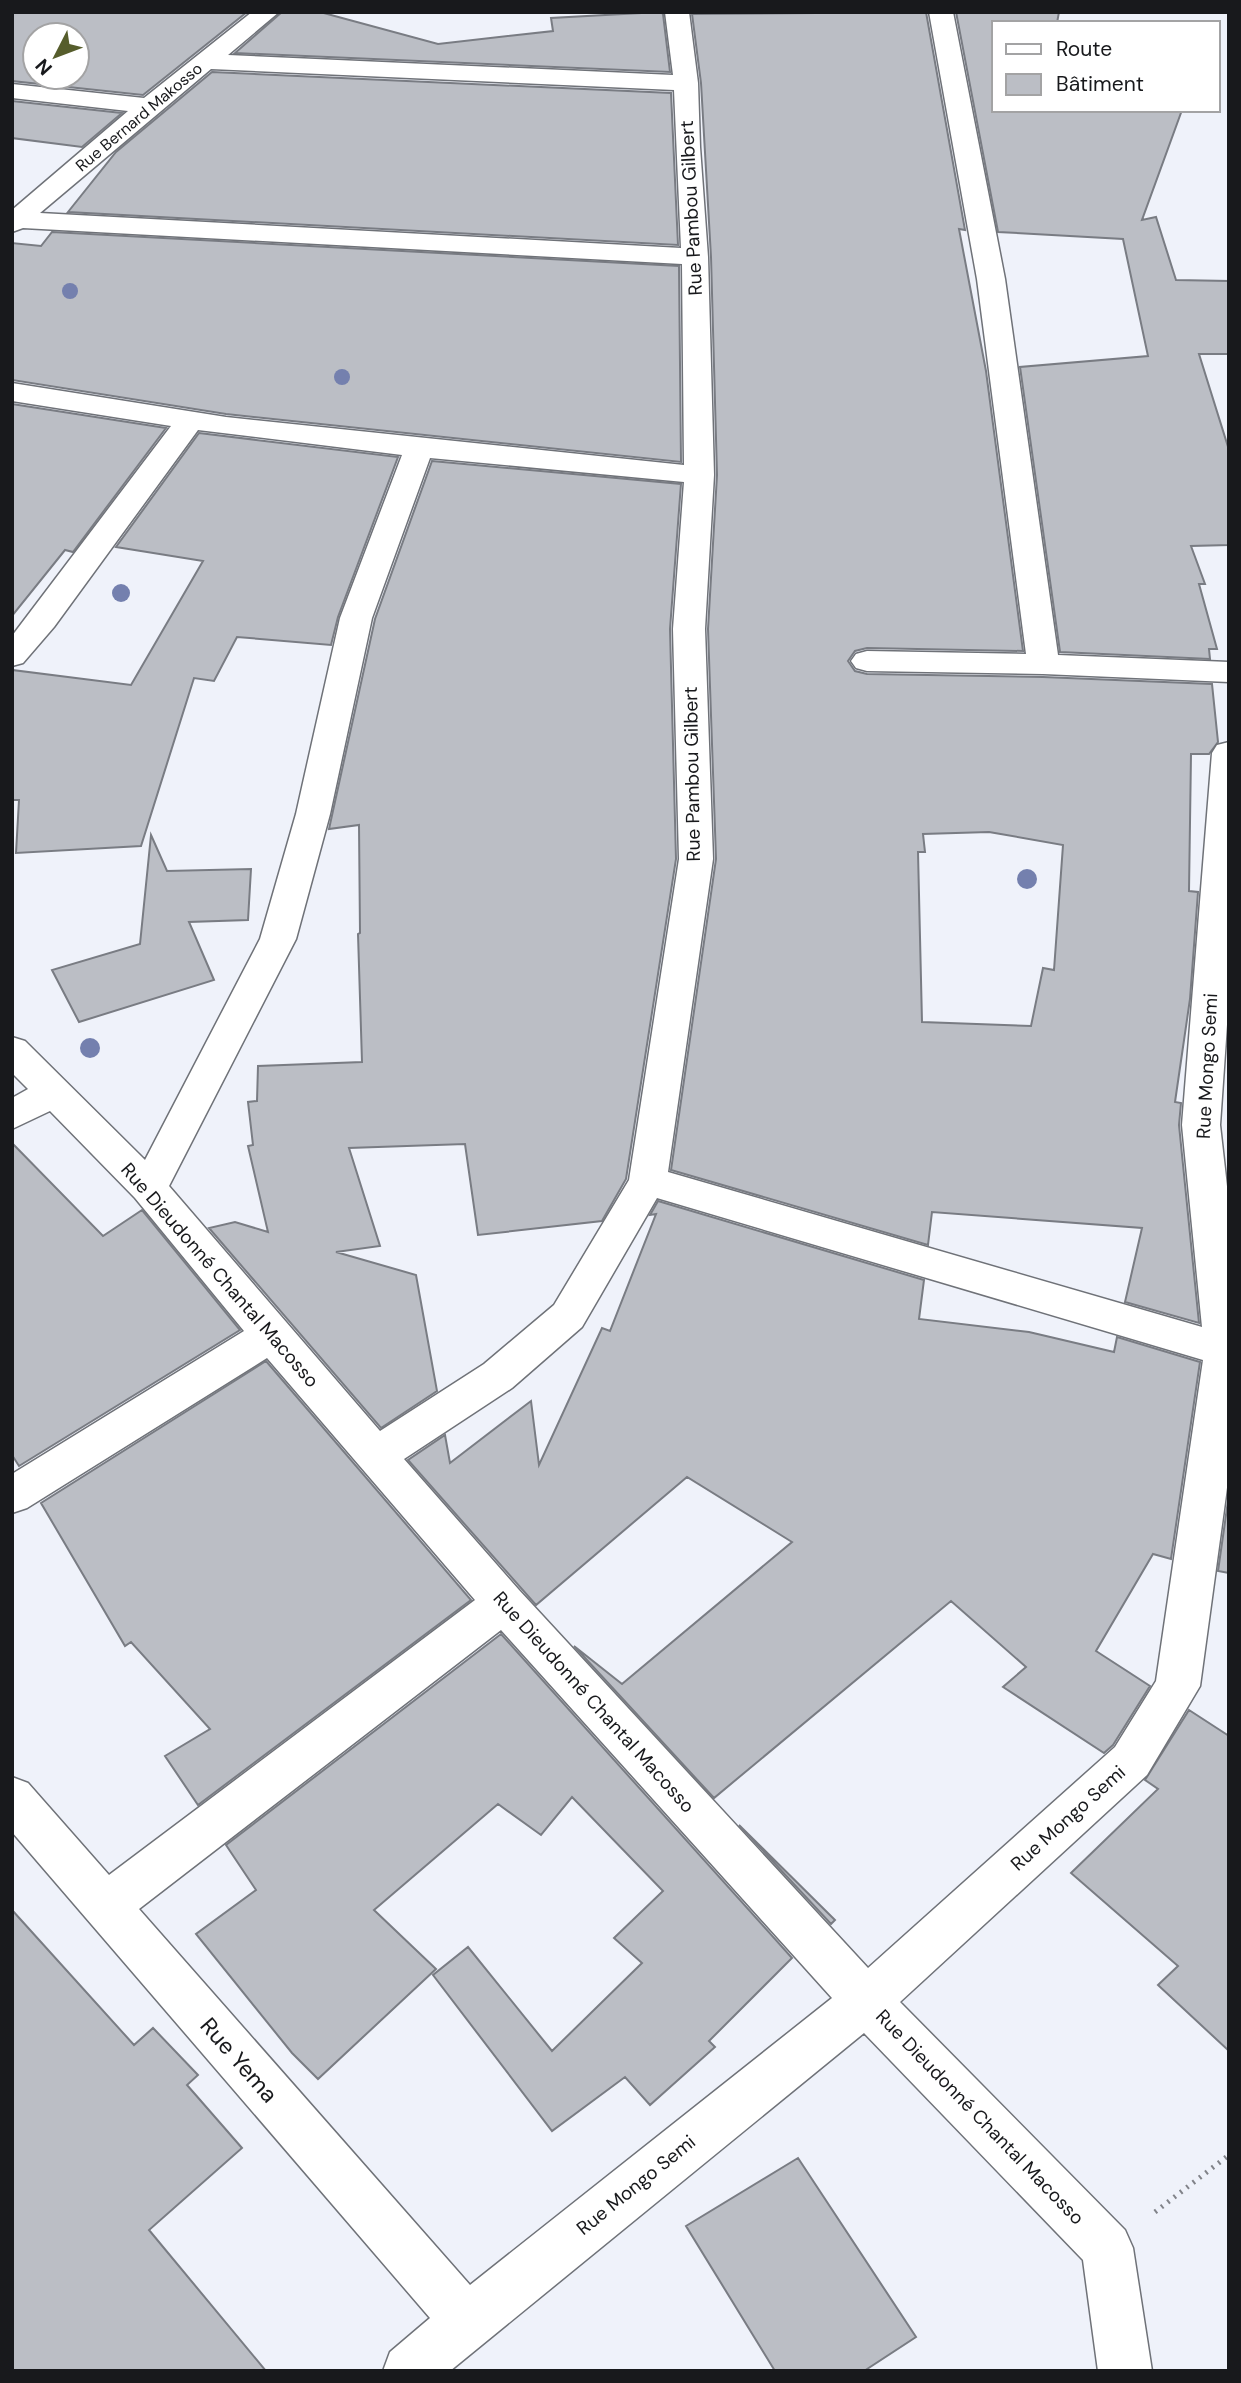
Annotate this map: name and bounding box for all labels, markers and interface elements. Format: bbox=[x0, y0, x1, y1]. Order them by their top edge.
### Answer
north arrow bbox=[21, 21, 91, 91]
legend bbox=[992, 21, 1220, 112]
text: Route bbox=[1056, 35, 1112, 63]
text: N bbox=[30, 54, 58, 81]
street label: Rue Bernard Makosso bbox=[71, 58, 207, 176]
text: Bâtiment bbox=[1056, 70, 1144, 98]
street label: Rue Pambou Gilbert bbox=[674, 120, 708, 296]
street label: Rue Pambou Gilbert bbox=[678, 686, 706, 862]
street label: Rue Mongo Semi bbox=[1191, 992, 1223, 1140]
street label: Rue Dieudonné Chantal Macosso bbox=[115, 1157, 325, 1393]
street label: Rue Dieudonné Chantal Macosso bbox=[488, 1586, 700, 1818]
street label: Rue Mongo Semi bbox=[1005, 1760, 1131, 1876]
street label: Rue Dieudonné Chantal Macosso bbox=[870, 2004, 1090, 2230]
street label: Rue Yema bbox=[194, 2011, 284, 2109]
street label: Rue Mongo Semi bbox=[571, 2129, 701, 2241]

